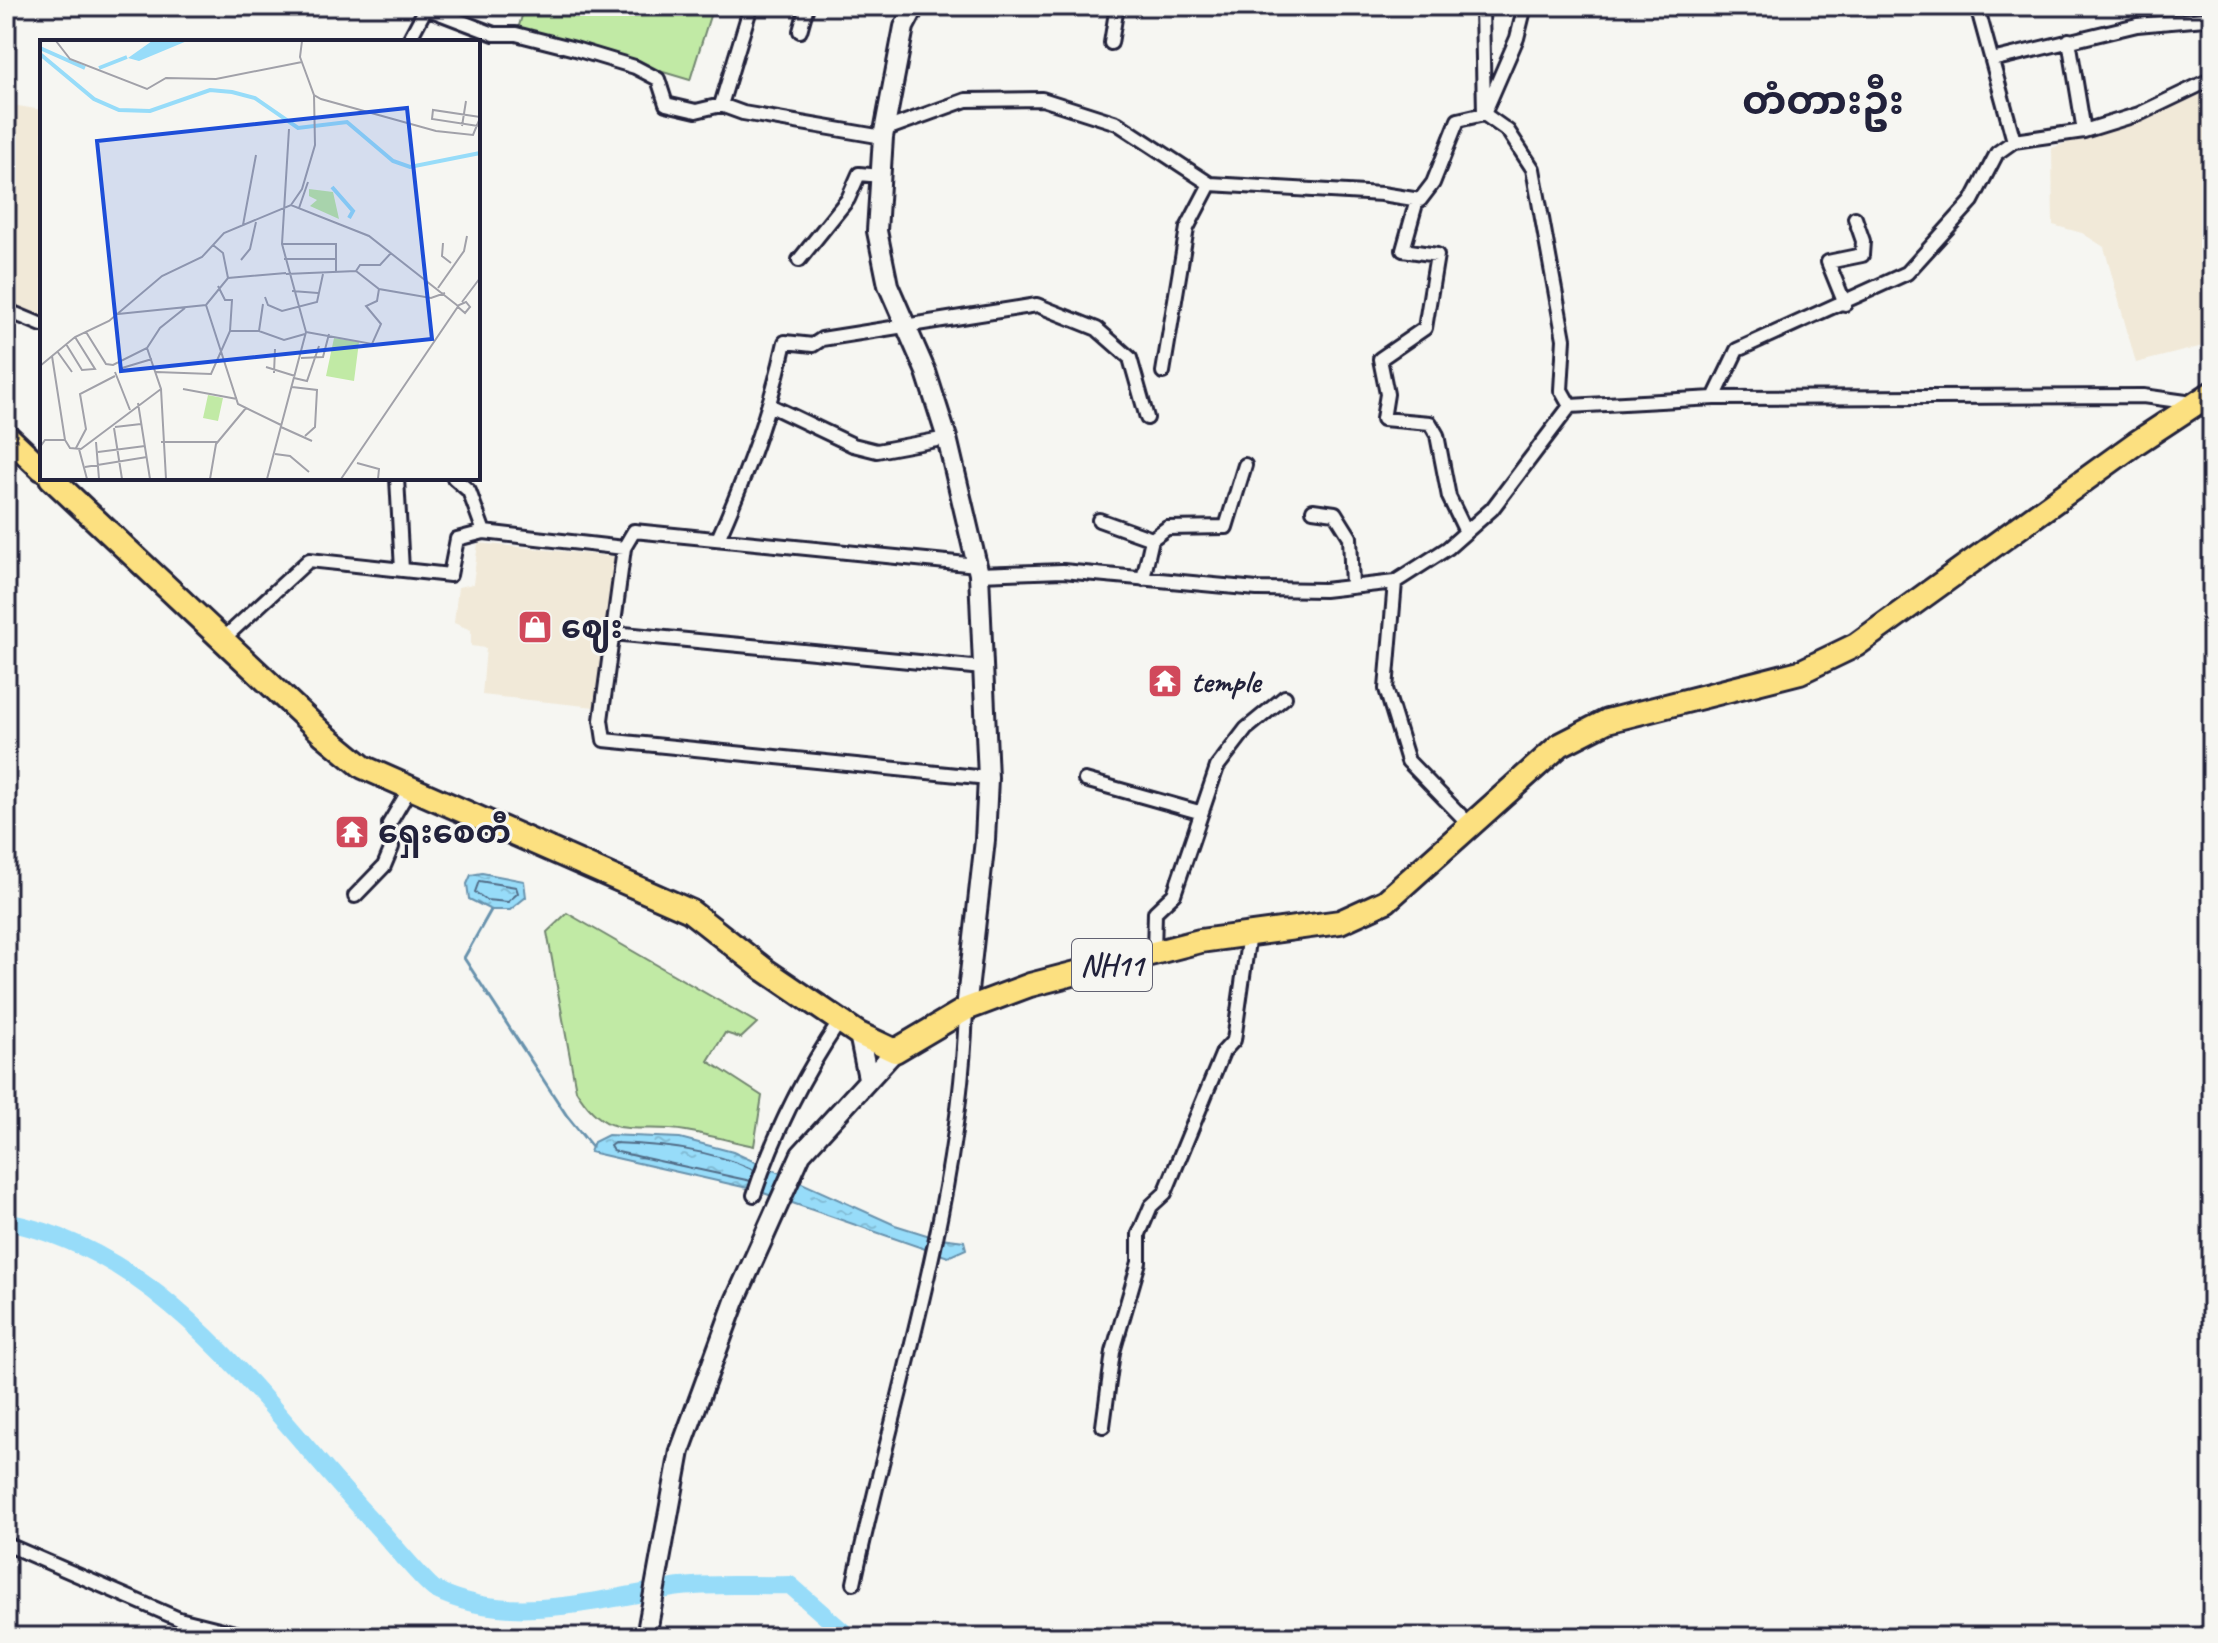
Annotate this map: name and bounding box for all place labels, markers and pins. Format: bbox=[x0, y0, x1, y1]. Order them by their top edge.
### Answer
place label: ဈေး bbox=[561, 607, 623, 653]
shop icon: ဈေး bbox=[516, 608, 554, 646]
place label: temple bbox=[1191, 661, 1263, 702]
temple icon: temple bbox=[1146, 662, 1184, 700]
place label: ရှေးစေတီ bbox=[378, 811, 511, 858]
temple icon: ရှေးစေတီ bbox=[333, 813, 371, 851]

